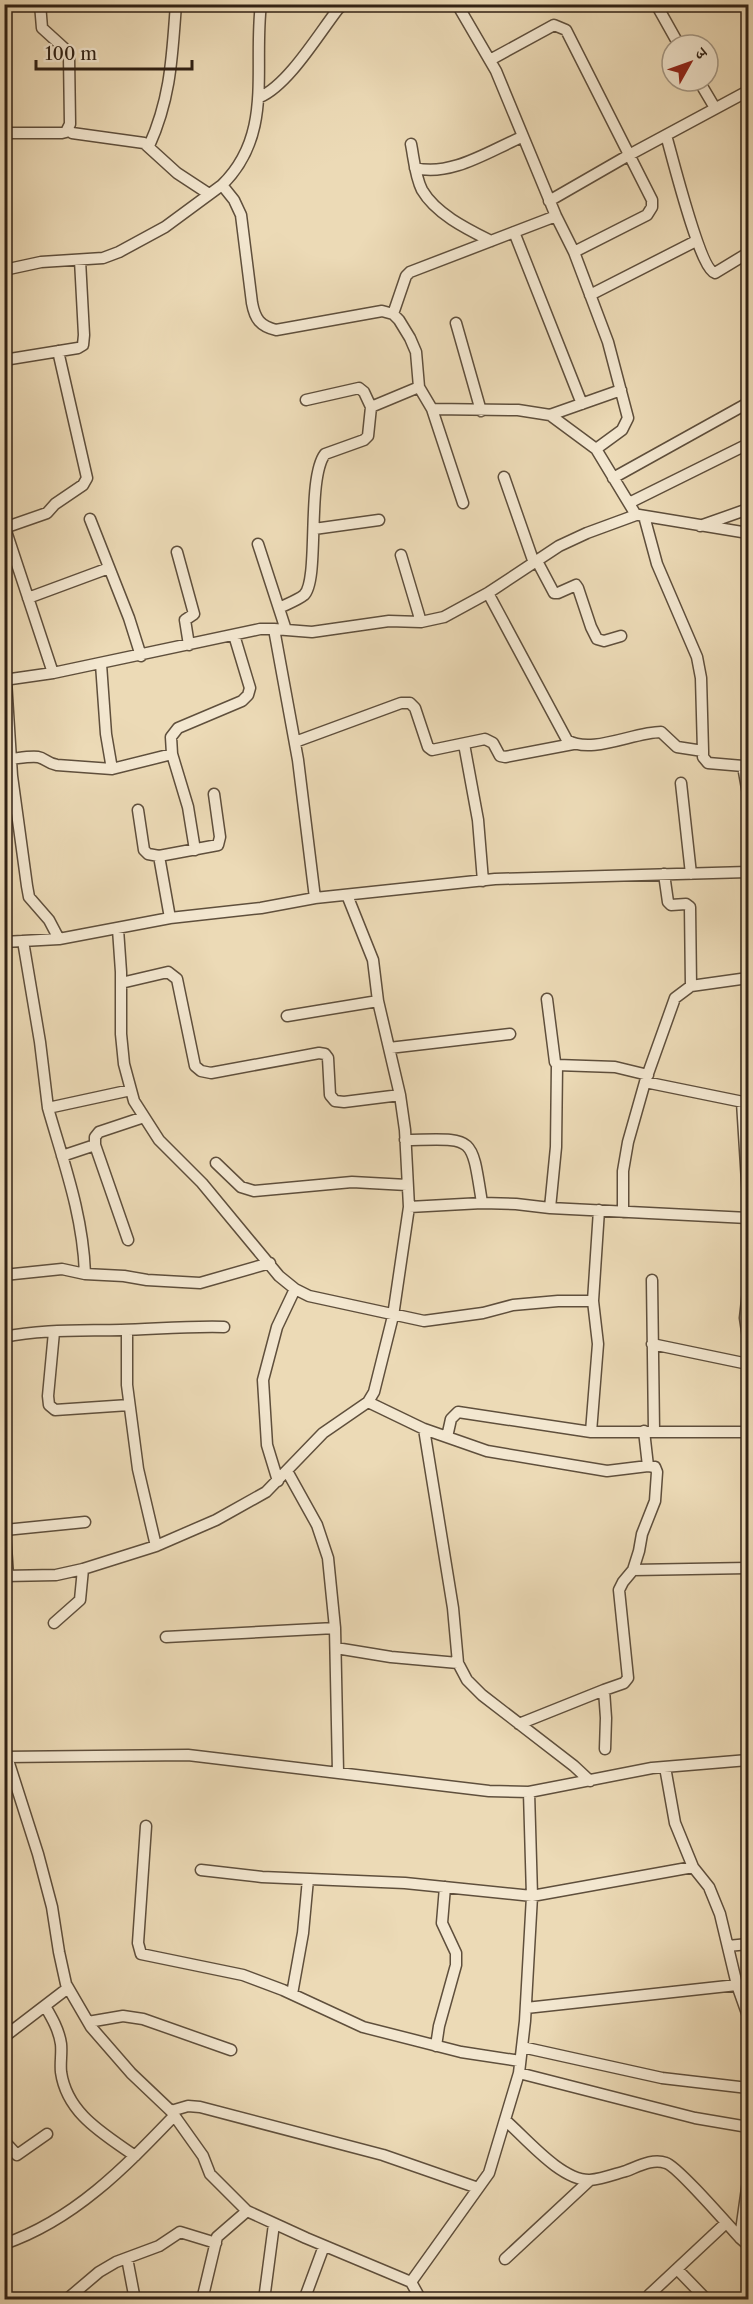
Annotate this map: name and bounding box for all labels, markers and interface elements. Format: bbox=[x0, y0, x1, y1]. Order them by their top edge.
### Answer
scale bar bbox=[36, 33, 192, 71]
north arrow bbox=[660, 33, 720, 93]
text: 100 m bbox=[45, 43, 97, 65]
text: उ bbox=[691, 43, 713, 64]

